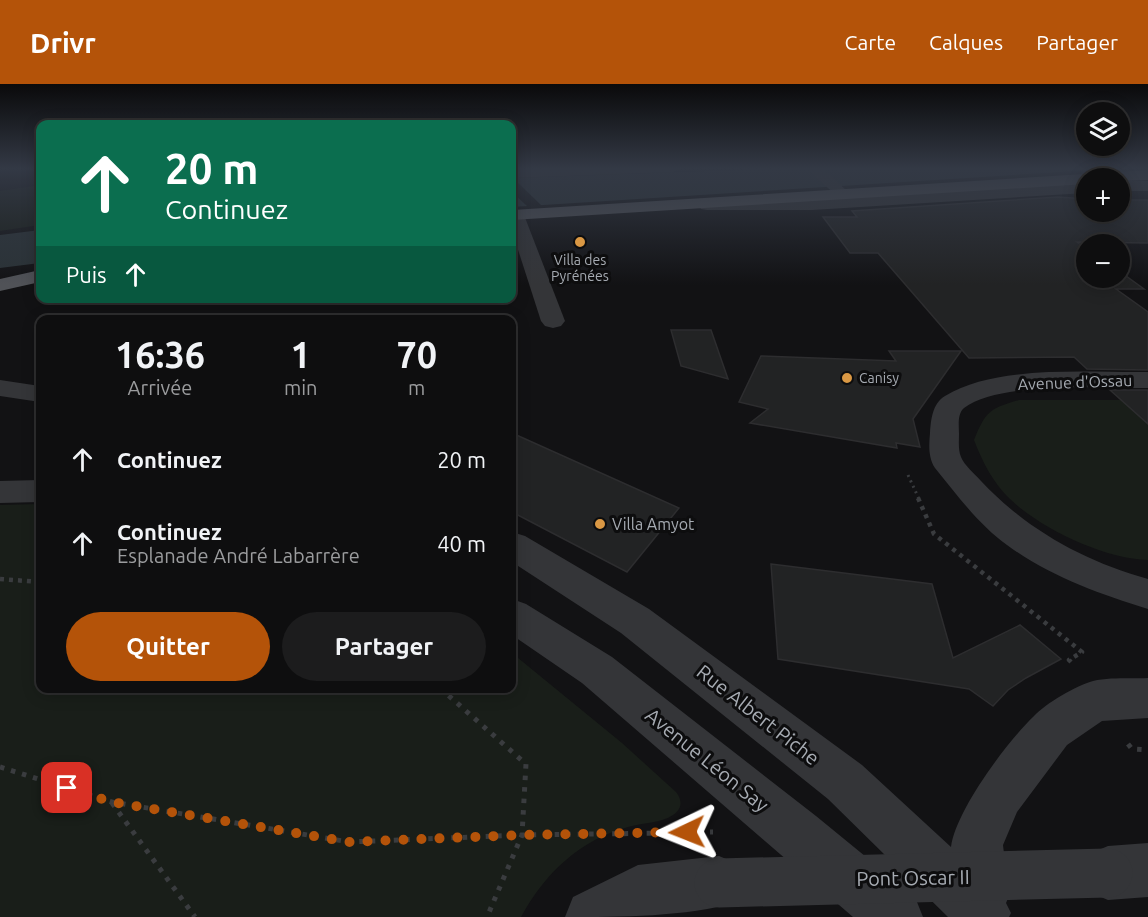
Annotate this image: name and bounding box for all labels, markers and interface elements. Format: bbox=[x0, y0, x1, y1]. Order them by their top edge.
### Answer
text: Drivr bbox=[30, 27, 96, 58]
text: Carte bbox=[845, 30, 896, 54]
text: Calques bbox=[929, 30, 1003, 54]
text: Partager bbox=[1036, 30, 1118, 54]
map controls bbox=[1076, 102, 1130, 288]
button: layers bbox=[1076, 102, 1130, 156]
icon: ahead bbox=[66, 144, 144, 222]
text: 20 m bbox=[165, 145, 259, 192]
button: + bbox=[1076, 168, 1130, 222]
text: Continuez bbox=[165, 194, 288, 224]
button: − bbox=[1076, 234, 1130, 288]
marker: Villa des Pyrénées bbox=[573, 235, 587, 249]
place label: Villa des Pyrénées bbox=[551, 252, 609, 284]
icon: ahead bbox=[119, 258, 152, 291]
text: Puis bbox=[66, 262, 107, 287]
text: 16:36 bbox=[115, 334, 205, 375]
text: 1 bbox=[291, 334, 311, 375]
text: 70 bbox=[396, 334, 437, 375]
place label: Canisy bbox=[859, 370, 899, 386]
marker: Canisy bbox=[840, 371, 854, 385]
street label: Avenue d'Ossau bbox=[1018, 371, 1132, 393]
text: Arrivée bbox=[128, 376, 192, 399]
text: min bbox=[284, 376, 318, 399]
text: m bbox=[408, 376, 425, 399]
icon: ahead bbox=[66, 443, 99, 476]
text: Continuez bbox=[117, 447, 222, 472]
text: 20 m bbox=[437, 447, 486, 472]
place label: Villa Amyot bbox=[612, 515, 695, 533]
marker: Villa Amyot bbox=[593, 517, 607, 531]
text: Continuez bbox=[117, 519, 222, 544]
icon: ahead bbox=[66, 527, 99, 560]
text: 40 m bbox=[437, 531, 486, 556]
text: Esplanade André Labarrère bbox=[117, 544, 360, 567]
button: Quitter bbox=[66, 612, 270, 681]
button: Partager bbox=[282, 612, 486, 681]
street label: Rue Albert Piche bbox=[692, 660, 824, 770]
street label: Avenue Léon Say bbox=[641, 703, 774, 816]
pin bbox=[41, 762, 92, 813]
icon: arrive bbox=[50, 771, 83, 804]
position arrow bbox=[655, 800, 719, 864]
street label: Pont Oscar II bbox=[856, 865, 970, 890]

